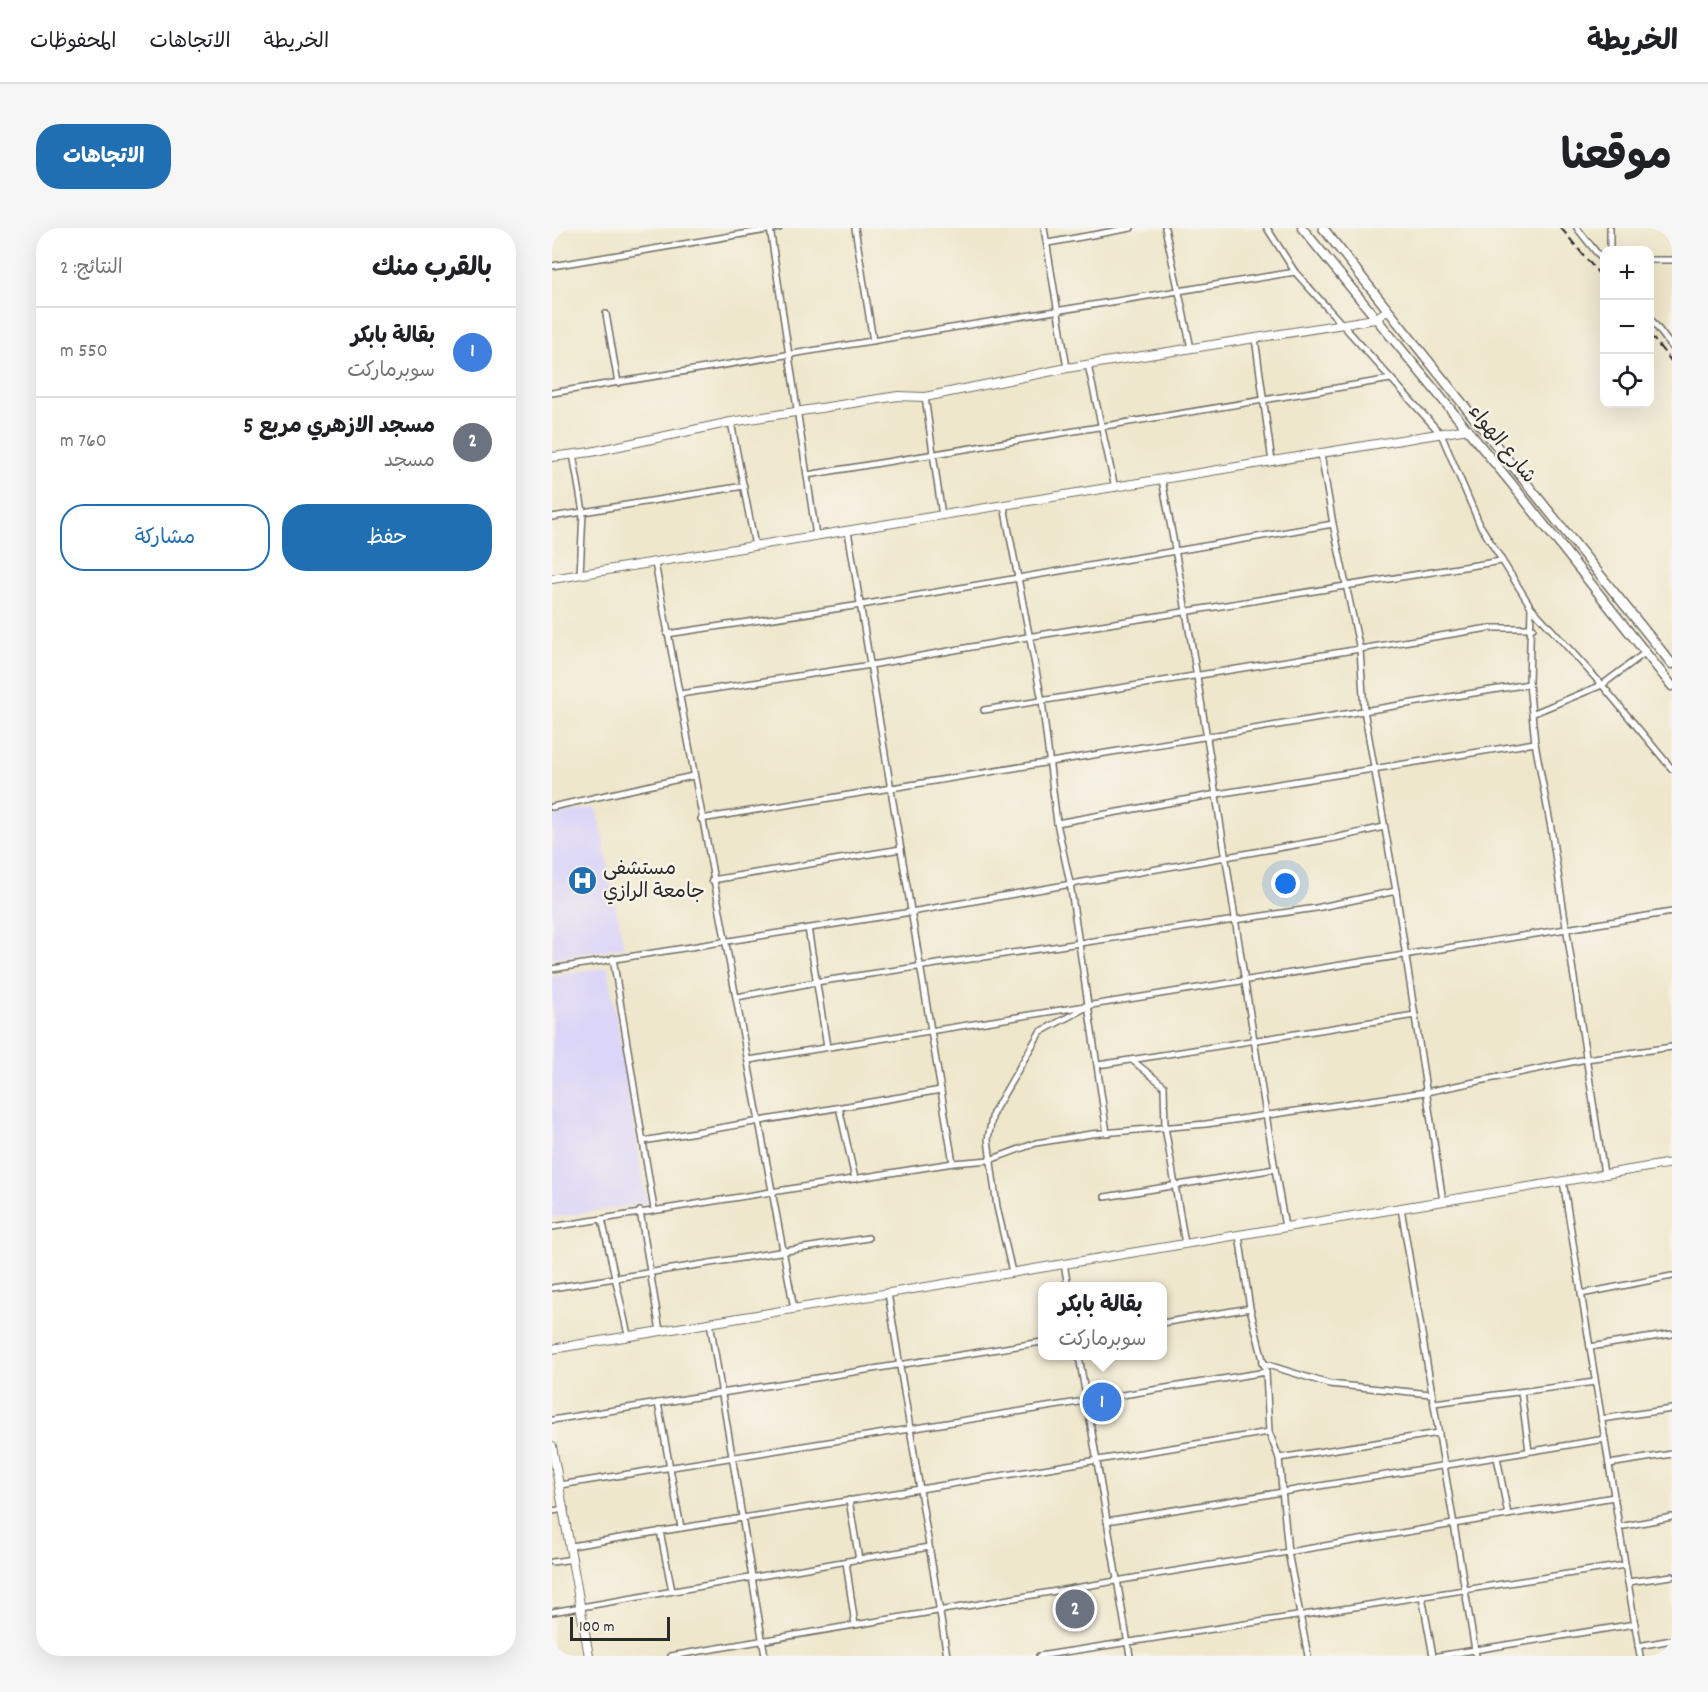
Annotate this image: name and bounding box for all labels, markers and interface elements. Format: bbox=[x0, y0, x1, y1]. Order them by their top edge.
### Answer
text: الخريطة bbox=[1587, 24, 1678, 64]
text: المحفوظات bbox=[30, 28, 116, 58]
text: الاتجاهات bbox=[149, 28, 231, 58]
text: الخريطة bbox=[264, 28, 329, 58]
button: الاتجاهات bbox=[36, 124, 171, 189]
text: موقعنا bbox=[1561, 130, 1672, 190]
map controls bbox=[1600, 246, 1654, 408]
button: + bbox=[1600, 246, 1654, 300]
text: بالقرب منك bbox=[372, 251, 492, 288]
text: النتائج: 2 bbox=[60, 255, 123, 283]
button: − bbox=[1600, 300, 1654, 354]
text: بقالة بابكر bbox=[351, 322, 435, 353]
text: 550 m bbox=[60, 338, 108, 366]
text: 1 bbox=[470, 338, 475, 366]
button: locate bbox=[1600, 354, 1654, 408]
text: سوبرماركت bbox=[347, 358, 435, 386]
street label: شارع الهواء bbox=[1460, 400, 1542, 490]
text: مسجد الازهري مربع 5 bbox=[243, 412, 435, 443]
text: 760 m bbox=[60, 428, 107, 456]
text: 2 bbox=[468, 428, 477, 456]
text: مسجد bbox=[384, 448, 435, 476]
button: مشاركة bbox=[60, 504, 270, 571]
button: حفظ bbox=[282, 504, 492, 571]
place label: مستشفى جامعة الرازي bbox=[603, 856, 705, 907]
hospital icon: مستشفى جامعة الرازي bbox=[566, 865, 598, 897]
your location bbox=[1271, 869, 1300, 898]
popup bbox=[1038, 1282, 1167, 1360]
text: بقالة بابكر bbox=[1059, 1291, 1143, 1322]
text: سوبرماركت bbox=[1059, 1327, 1146, 1355]
pin: 1 bbox=[1082, 1380, 1122, 1424]
pin: 2 bbox=[1056, 1586, 1094, 1632]
scale bar bbox=[570, 1614, 670, 1642]
text: 100 m bbox=[579, 1616, 615, 1639]

